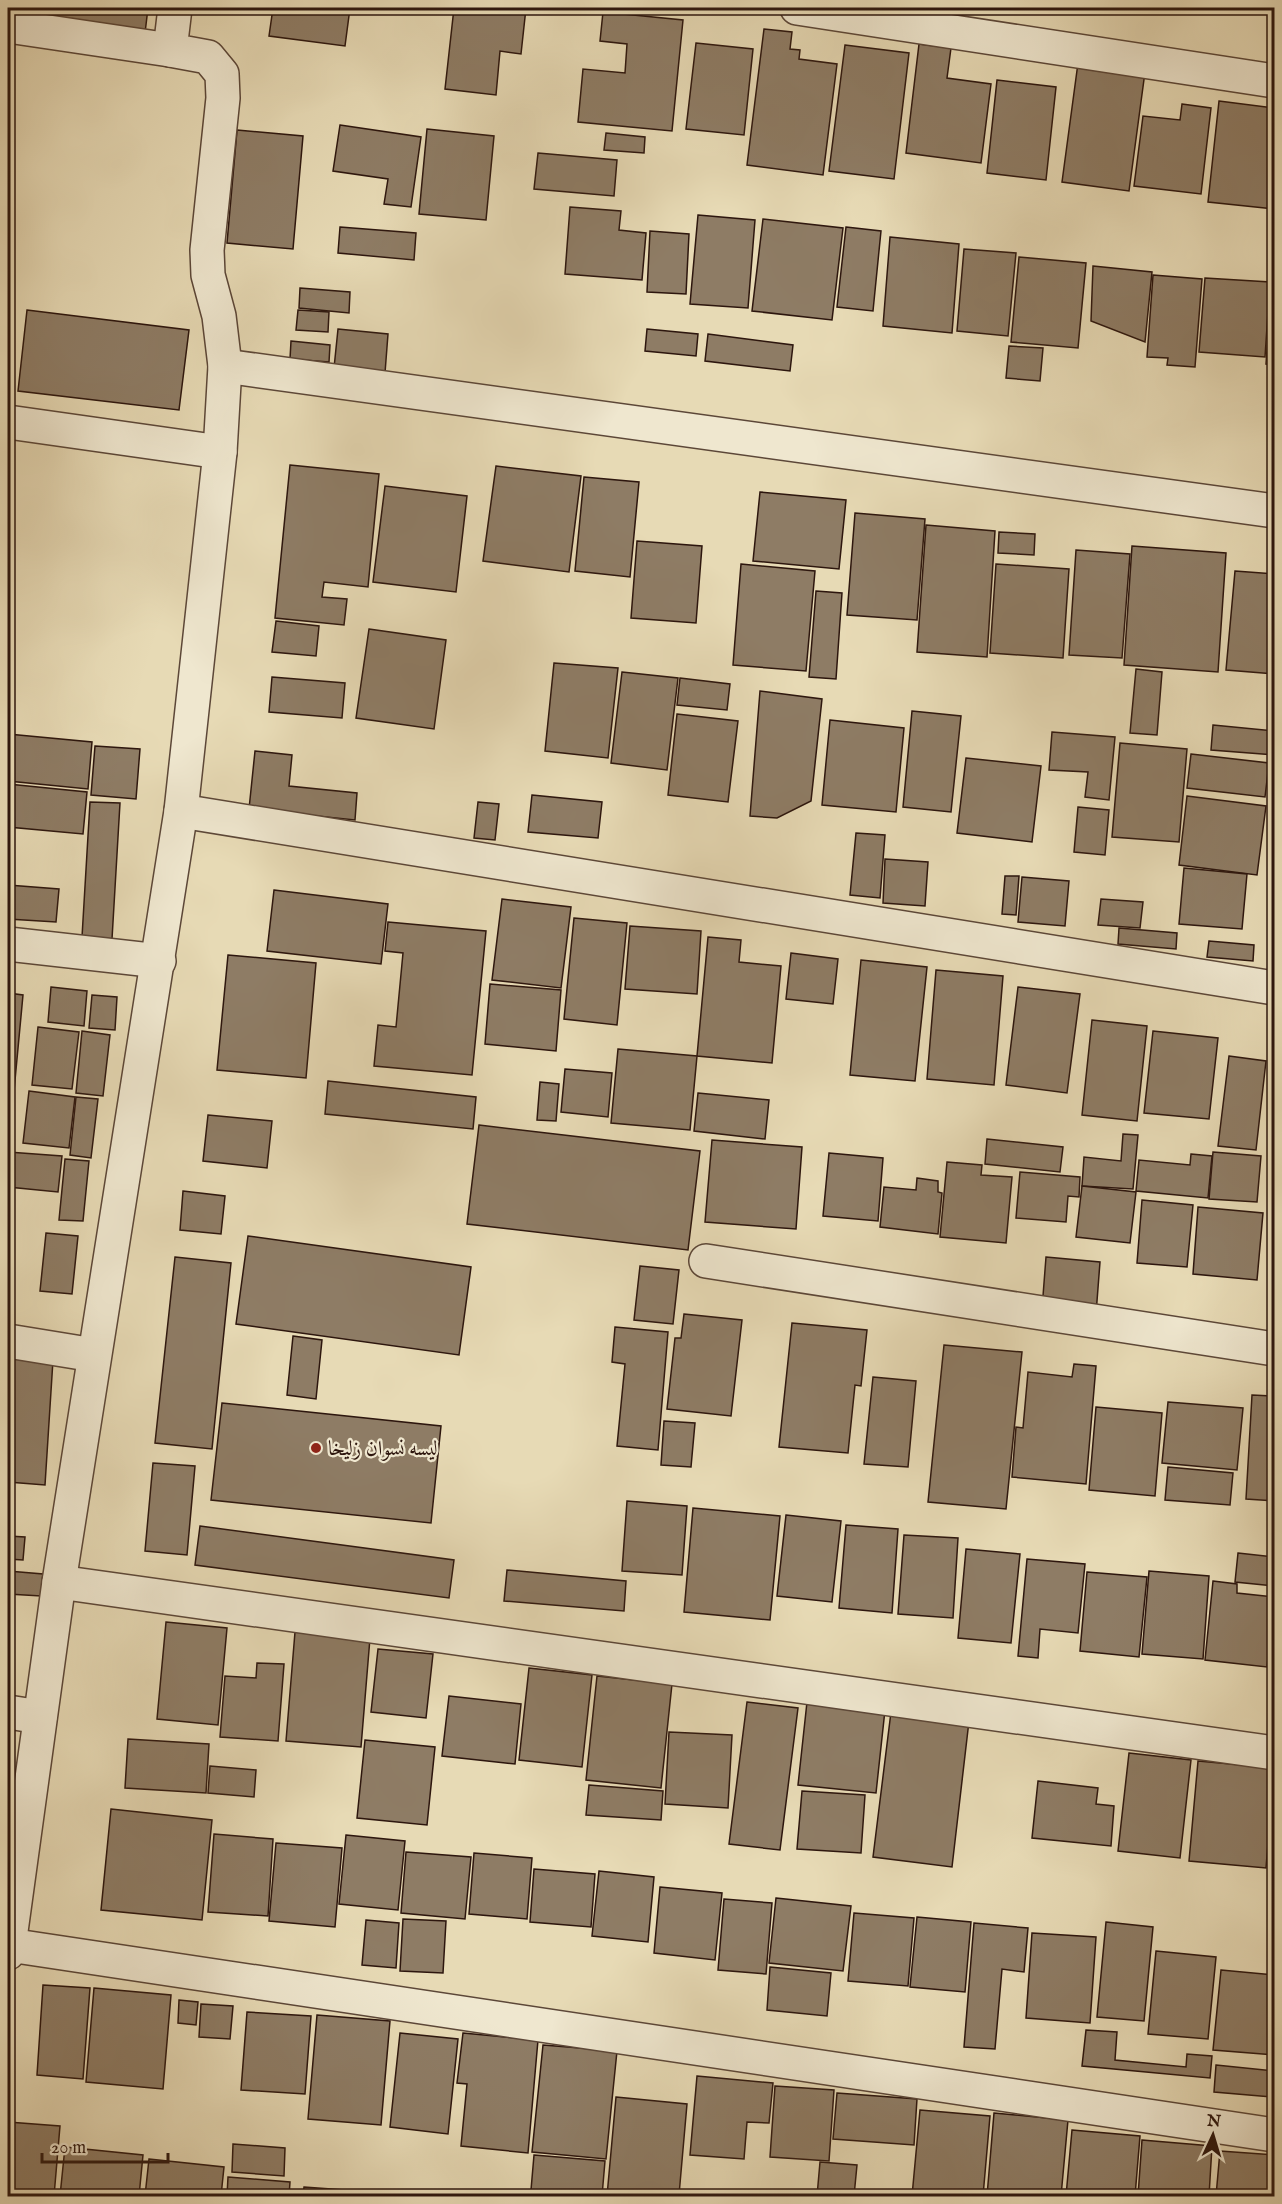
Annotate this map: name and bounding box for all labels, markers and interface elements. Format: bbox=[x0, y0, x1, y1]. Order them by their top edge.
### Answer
place label: لیسه نسوان زلیخا bbox=[328, 1436, 438, 1463]
marker: لیسه نسوان زلیخا bbox=[309, 1441, 323, 1455]
north arrow bbox=[1183, 2105, 1243, 2165]
text: N bbox=[1205, 2112, 1222, 2133]
scale bar bbox=[42, 2126, 168, 2164]
text: 20 m bbox=[51, 2137, 86, 2160]

